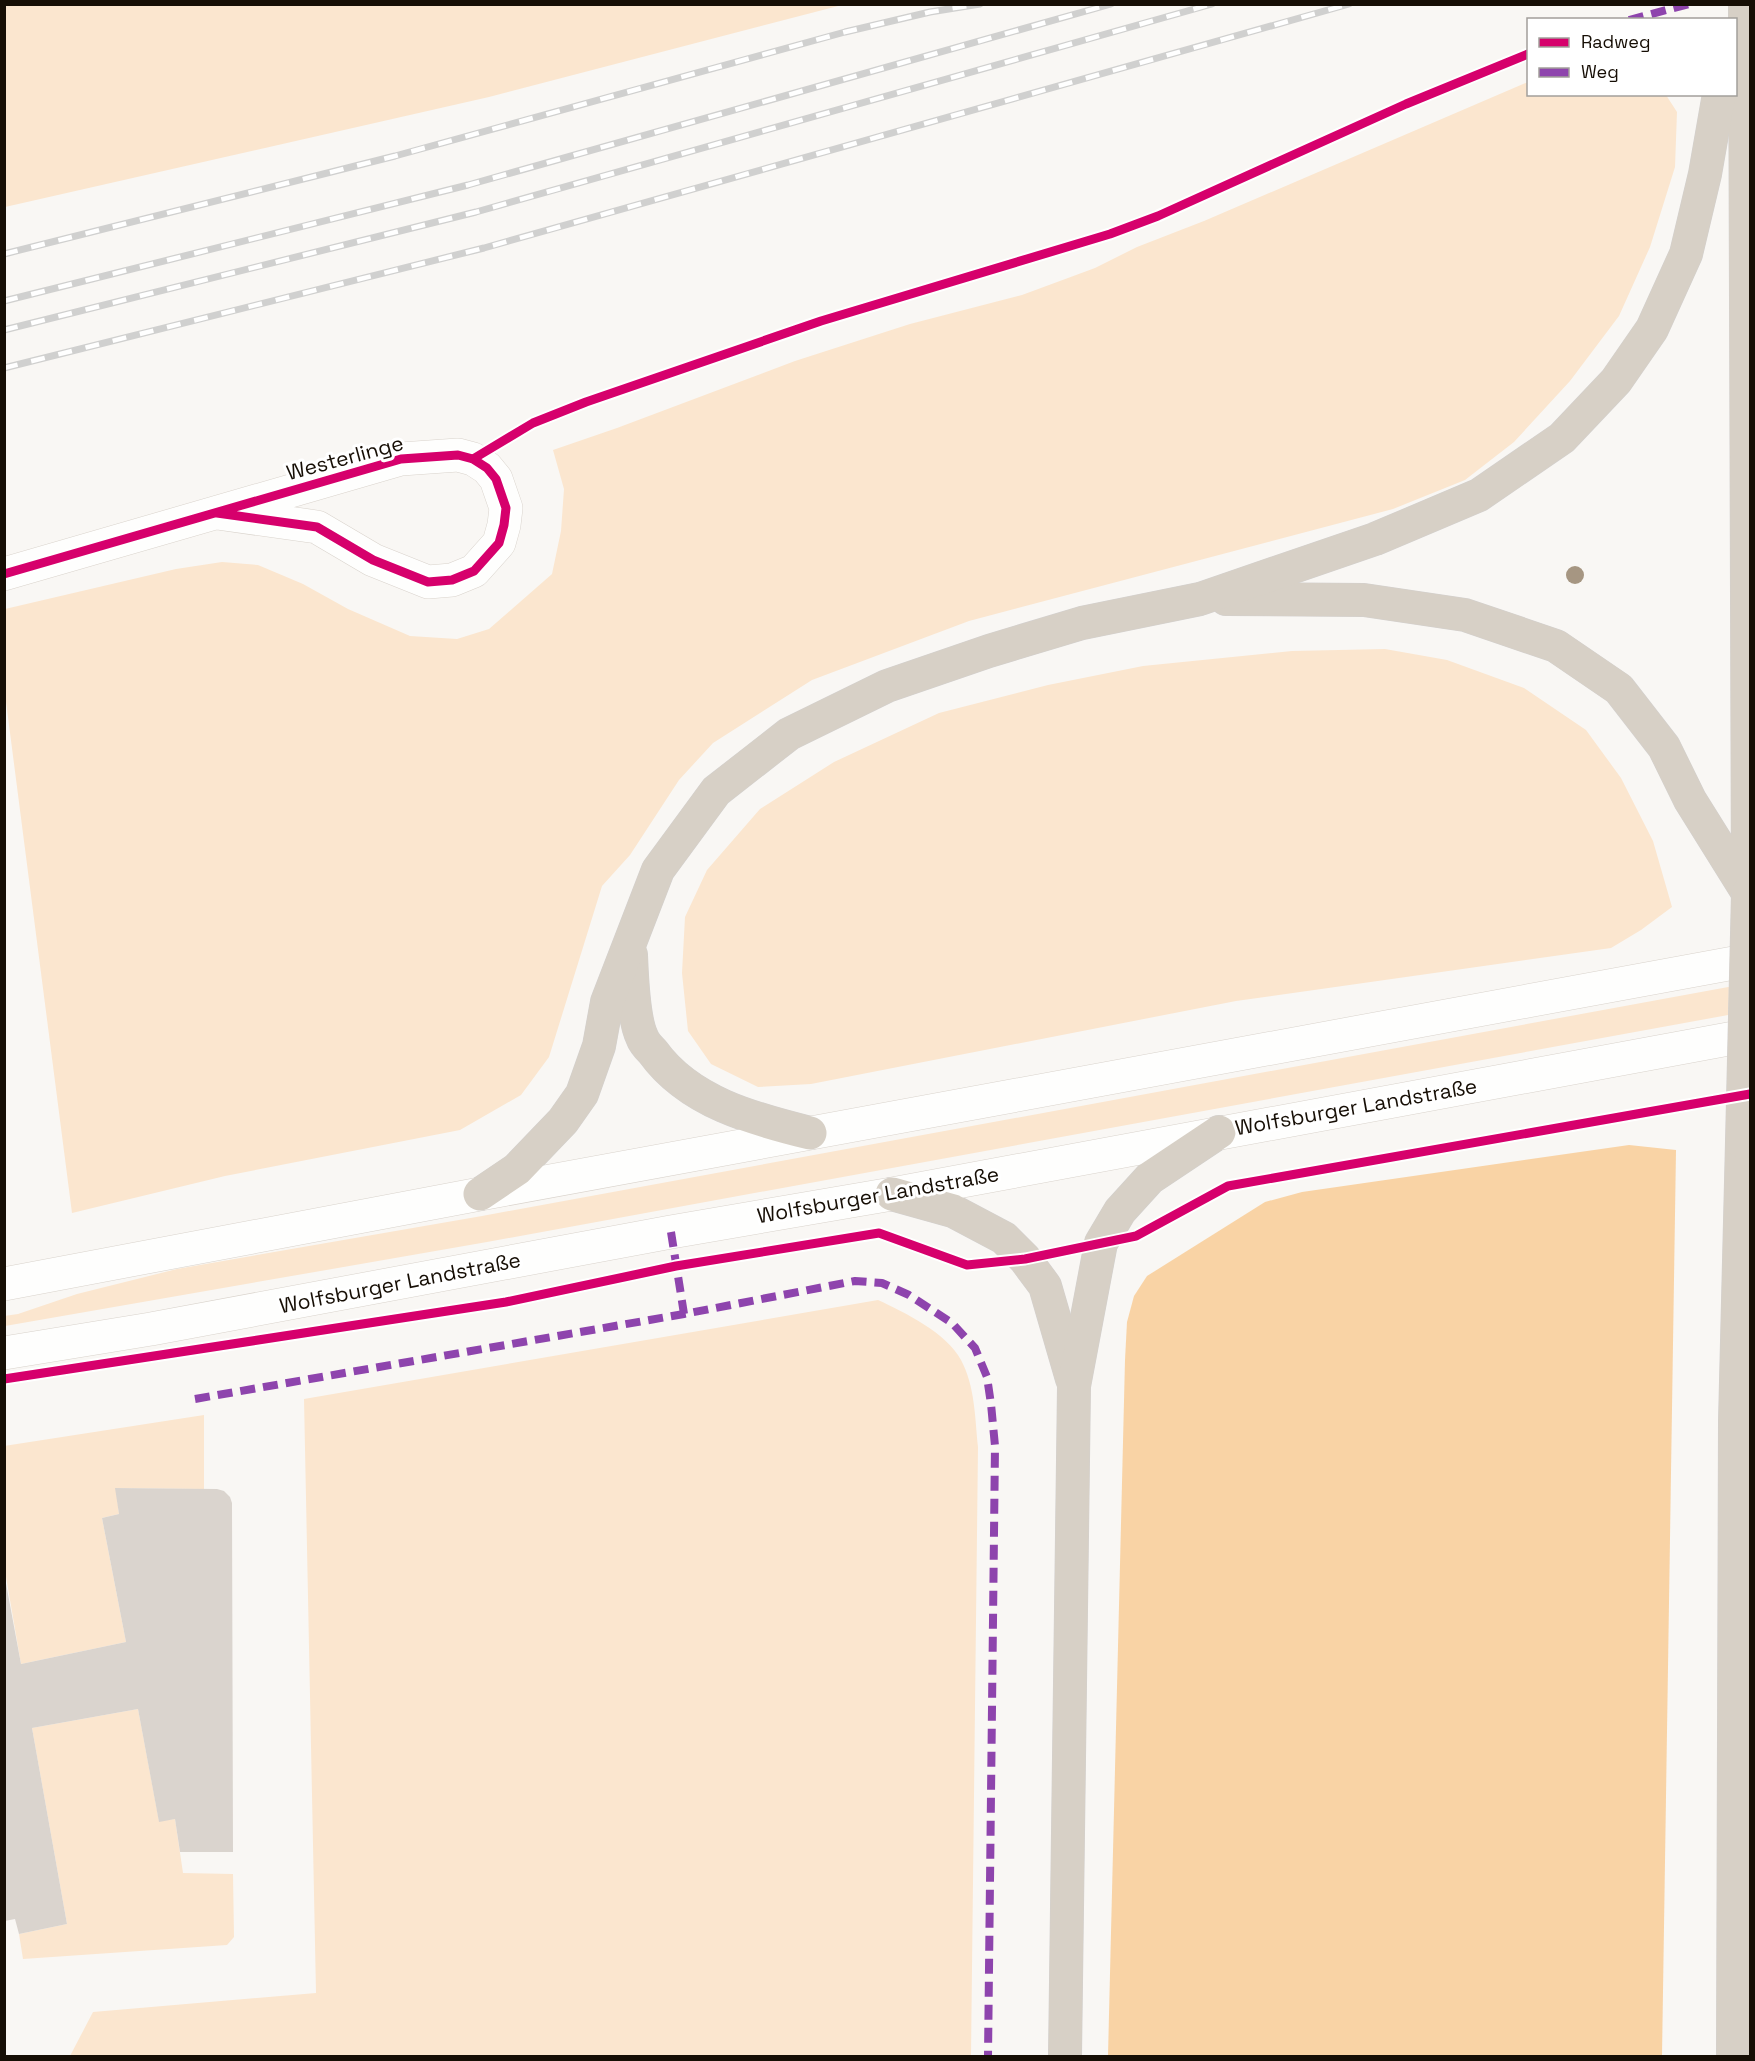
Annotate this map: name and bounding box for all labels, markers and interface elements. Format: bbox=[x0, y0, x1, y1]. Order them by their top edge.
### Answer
legend bbox=[1527, 18, 1737, 96]
text: Radweg bbox=[1581, 30, 1651, 53]
text: Weg bbox=[1581, 60, 1619, 83]
street label: Westerlinge bbox=[283, 429, 406, 486]
street label: Wolfsburger Landstraße bbox=[1233, 1072, 1479, 1141]
street label: Wolfsburger Landstraße bbox=[755, 1160, 1001, 1229]
street label: Wolfsburger Landstraße bbox=[277, 1246, 523, 1319]

